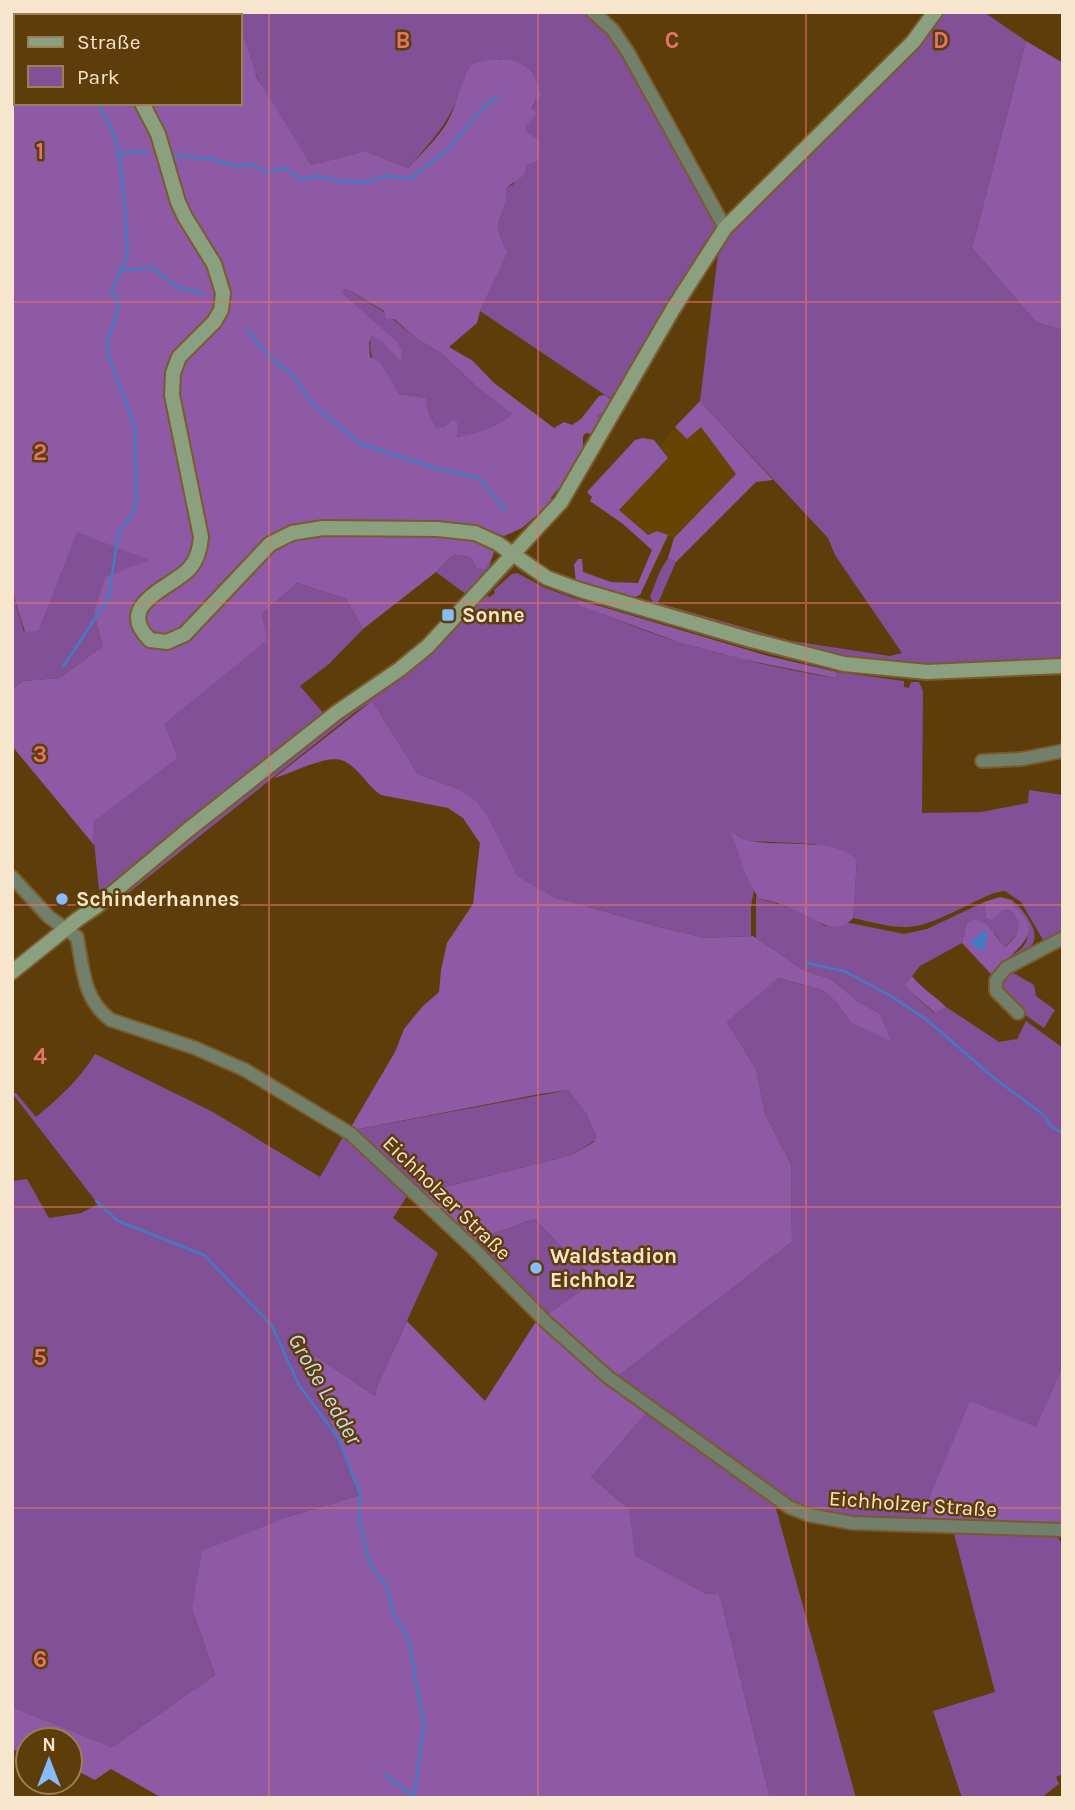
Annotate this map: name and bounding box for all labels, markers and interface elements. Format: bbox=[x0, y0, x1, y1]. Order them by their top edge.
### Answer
legend bbox=[14, 14, 242, 105]
text: B bbox=[396, 27, 410, 54]
text: C bbox=[665, 27, 679, 54]
text: D bbox=[933, 27, 949, 54]
text: Straße bbox=[77, 30, 140, 54]
text: Park bbox=[77, 65, 120, 89]
text: 1 bbox=[36, 138, 44, 165]
text: 2 bbox=[33, 439, 47, 466]
place label: Sonne bbox=[462, 603, 525, 627]
marker: Sonne bbox=[440, 607, 456, 623]
text: 3 bbox=[33, 741, 47, 768]
place label: Schinderhannes bbox=[76, 887, 240, 911]
marker: Schinderhannes bbox=[54, 891, 70, 907]
text: 4 bbox=[33, 1043, 47, 1070]
street label: Eichholzer Straße bbox=[378, 1131, 516, 1265]
place label: Waldstadion Eichholz bbox=[550, 1244, 677, 1292]
marker: Waldstadion Eichholz bbox=[528, 1260, 544, 1276]
water label: Große Ledder bbox=[282, 1328, 368, 1451]
text: 5 bbox=[33, 1344, 47, 1371]
street label: Eichholzer Straße bbox=[828, 1486, 998, 1522]
text: 6 bbox=[33, 1646, 47, 1673]
north arrow bbox=[14, 1726, 84, 1796]
text: N bbox=[42, 1734, 56, 1756]

